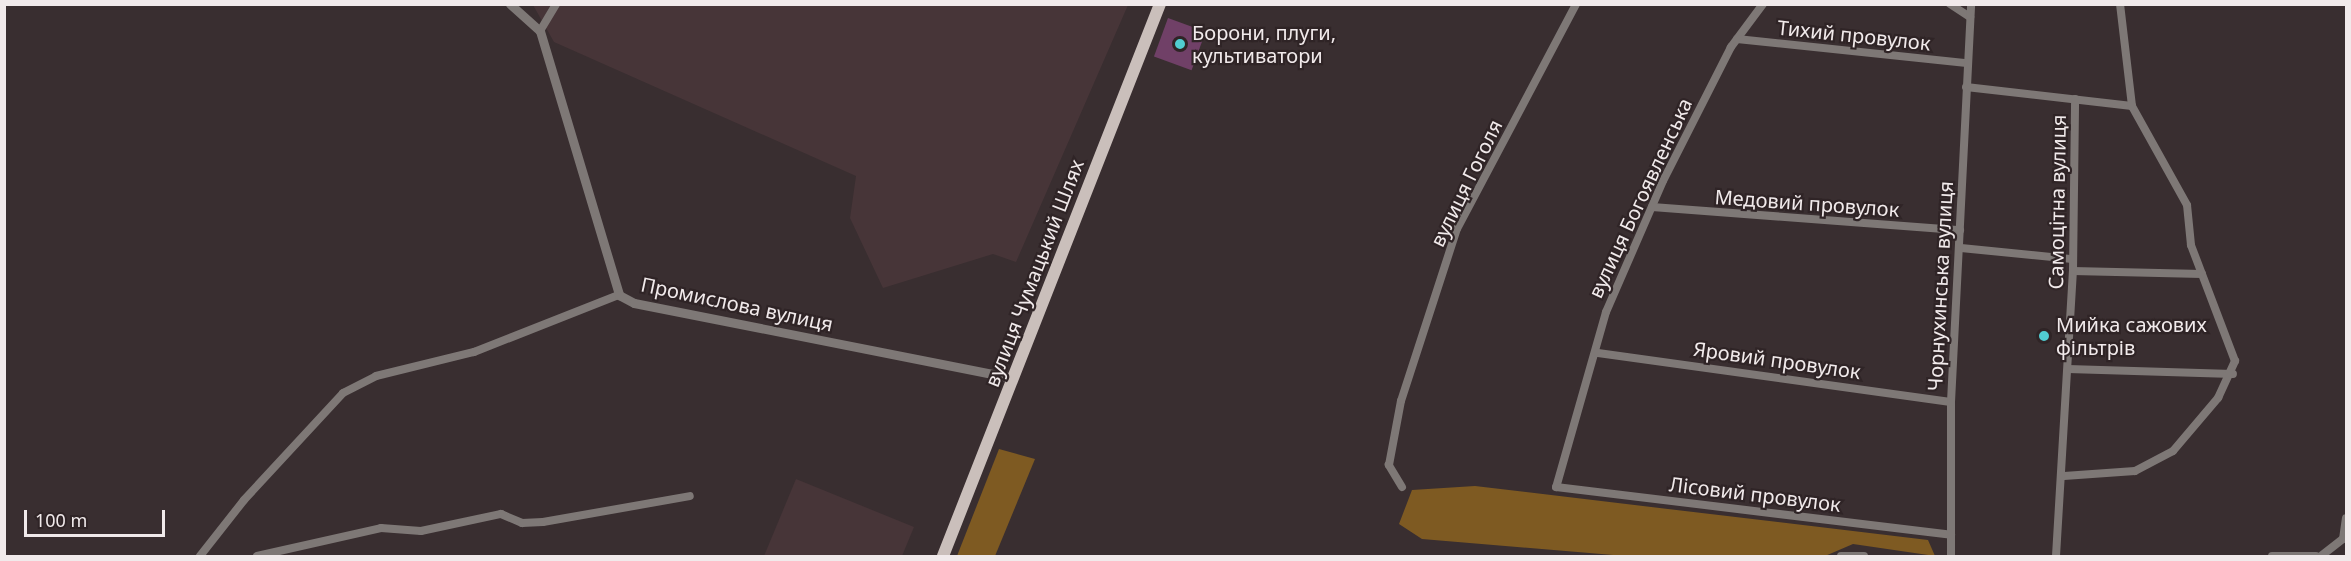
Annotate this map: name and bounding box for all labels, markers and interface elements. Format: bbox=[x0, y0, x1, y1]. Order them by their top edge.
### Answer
street label: Тихий провулок bbox=[1776, 15, 1932, 55]
place label: Борони, плуги, культиватори bbox=[1192, 20, 1336, 67]
marker: Борони, плуги, культиватори bbox=[1173, 37, 1187, 51]
street label: вулиця Богоявленська bbox=[1583, 94, 1697, 302]
street label: Самоцітна вулиця bbox=[2043, 114, 2071, 290]
street label: вулиця Гоголя bbox=[1425, 116, 1507, 250]
street label: вулиця Чумацький Шлях bbox=[980, 156, 1088, 390]
street label: Чорнухинська вулиця bbox=[1923, 180, 1957, 392]
street label: Медовий провулок bbox=[1714, 185, 1900, 221]
street label: Промислова вулиця bbox=[639, 272, 835, 336]
place label: Мийка сажових фільтрів bbox=[2056, 312, 2207, 359]
marker: Мийка сажових фільтрів bbox=[2037, 329, 2051, 343]
street label: Яровий провулок bbox=[1692, 336, 1862, 384]
street label: Лісовий провулок bbox=[1668, 472, 1842, 516]
scale bar bbox=[27, 498, 168, 536]
text: 100 m bbox=[35, 508, 87, 532]

